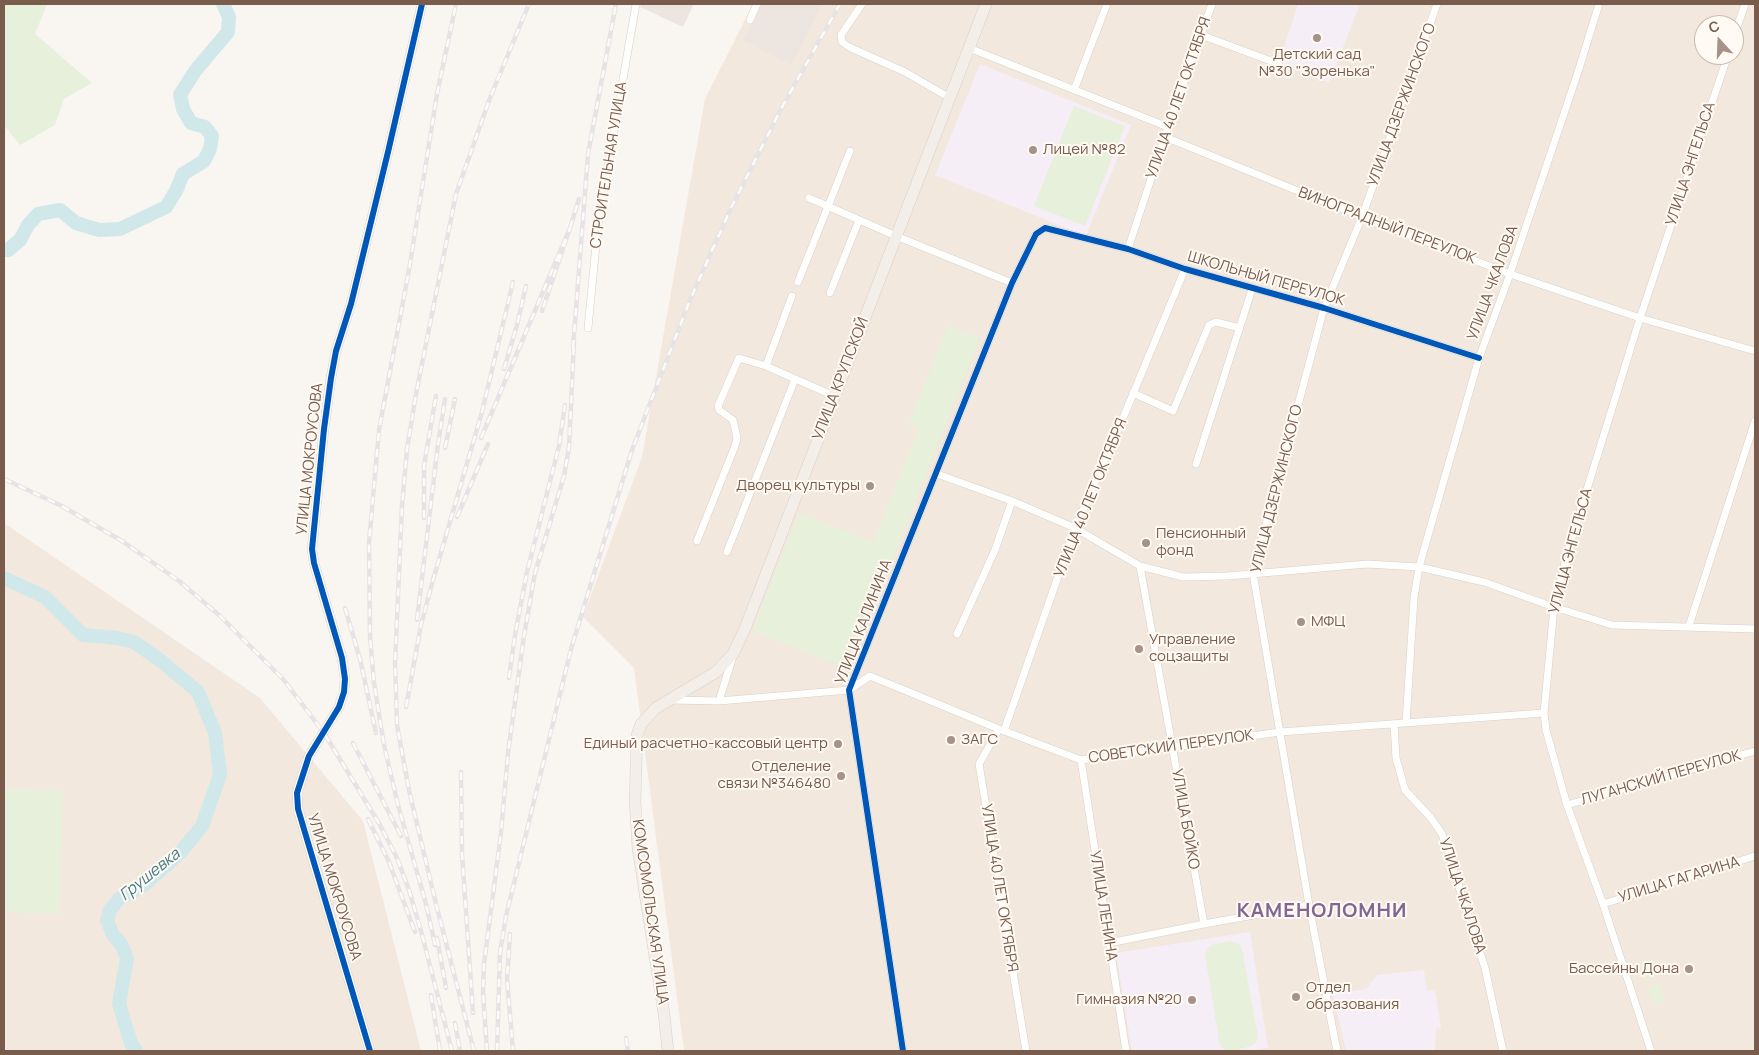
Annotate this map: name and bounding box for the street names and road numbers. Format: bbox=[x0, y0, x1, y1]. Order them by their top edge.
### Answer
street label: УЛИЦА 40 ЛЕТ ОКТЯБРЯ bbox=[1143, 15, 1215, 181]
street label: УЛИЦА ДЗЕРЖИНСКОГО bbox=[1364, 21, 1440, 189]
street label: СТРОИТЕЛЬНАЯ УЛИЦА bbox=[587, 80, 631, 250]
street label: УЛИЦА ЭНГЕЛЬСА bbox=[1662, 100, 1720, 228]
street label: ВИНОГРАДНЫЙ ПЕРЕУЛОК bbox=[1296, 184, 1478, 268]
street label: УЛИЦА ЧКАЛОВА bbox=[1464, 223, 1522, 343]
street label: ШКОЛЬНЫЙ ПЕРЕУЛОК bbox=[1185, 248, 1347, 310]
street label: УЛИЦА КРУПСКОЙ bbox=[809, 315, 873, 443]
street label: УЛИЦА МОКРОУСОВА bbox=[293, 382, 327, 536]
street label: УЛИЦА ДЗЕРЖИНСКОГО bbox=[1247, 403, 1307, 575]
street label: УЛИЦА 40 ЛЕТ ОКТЯБРЯ bbox=[1051, 416, 1131, 580]
street label: УЛИЦА ЭНГЕЛЬСА bbox=[1546, 486, 1596, 616]
street label: УЛИЦА КАЛИНИНА bbox=[832, 557, 896, 687]
street label: СОВЕТСКИЙ ПЕРЕУЛОК bbox=[1087, 726, 1255, 768]
street label: ЛУГАНСКИЙ ПЕРЕУЛОК bbox=[1579, 747, 1743, 809]
street label: УЛИЦА БОЙКО bbox=[1167, 767, 1203, 871]
street label: УЛИЦА 40 ЛЕТ ОКТЯБРЯ bbox=[977, 803, 1021, 973]
street label: УЛИЦА МОКРОУСОВА bbox=[303, 811, 365, 963]
street label: КОМСОМОЛЬСКАЯ УЛИЦА bbox=[628, 818, 672, 1006]
street label: УЛИЦА ЧКАЛОВА bbox=[1435, 836, 1489, 956]
street label: УЛИЦА ЛЕНИНА bbox=[1085, 849, 1121, 963]
street label: УЛИЦА ГАГАРИНА bbox=[1616, 853, 1742, 907]

